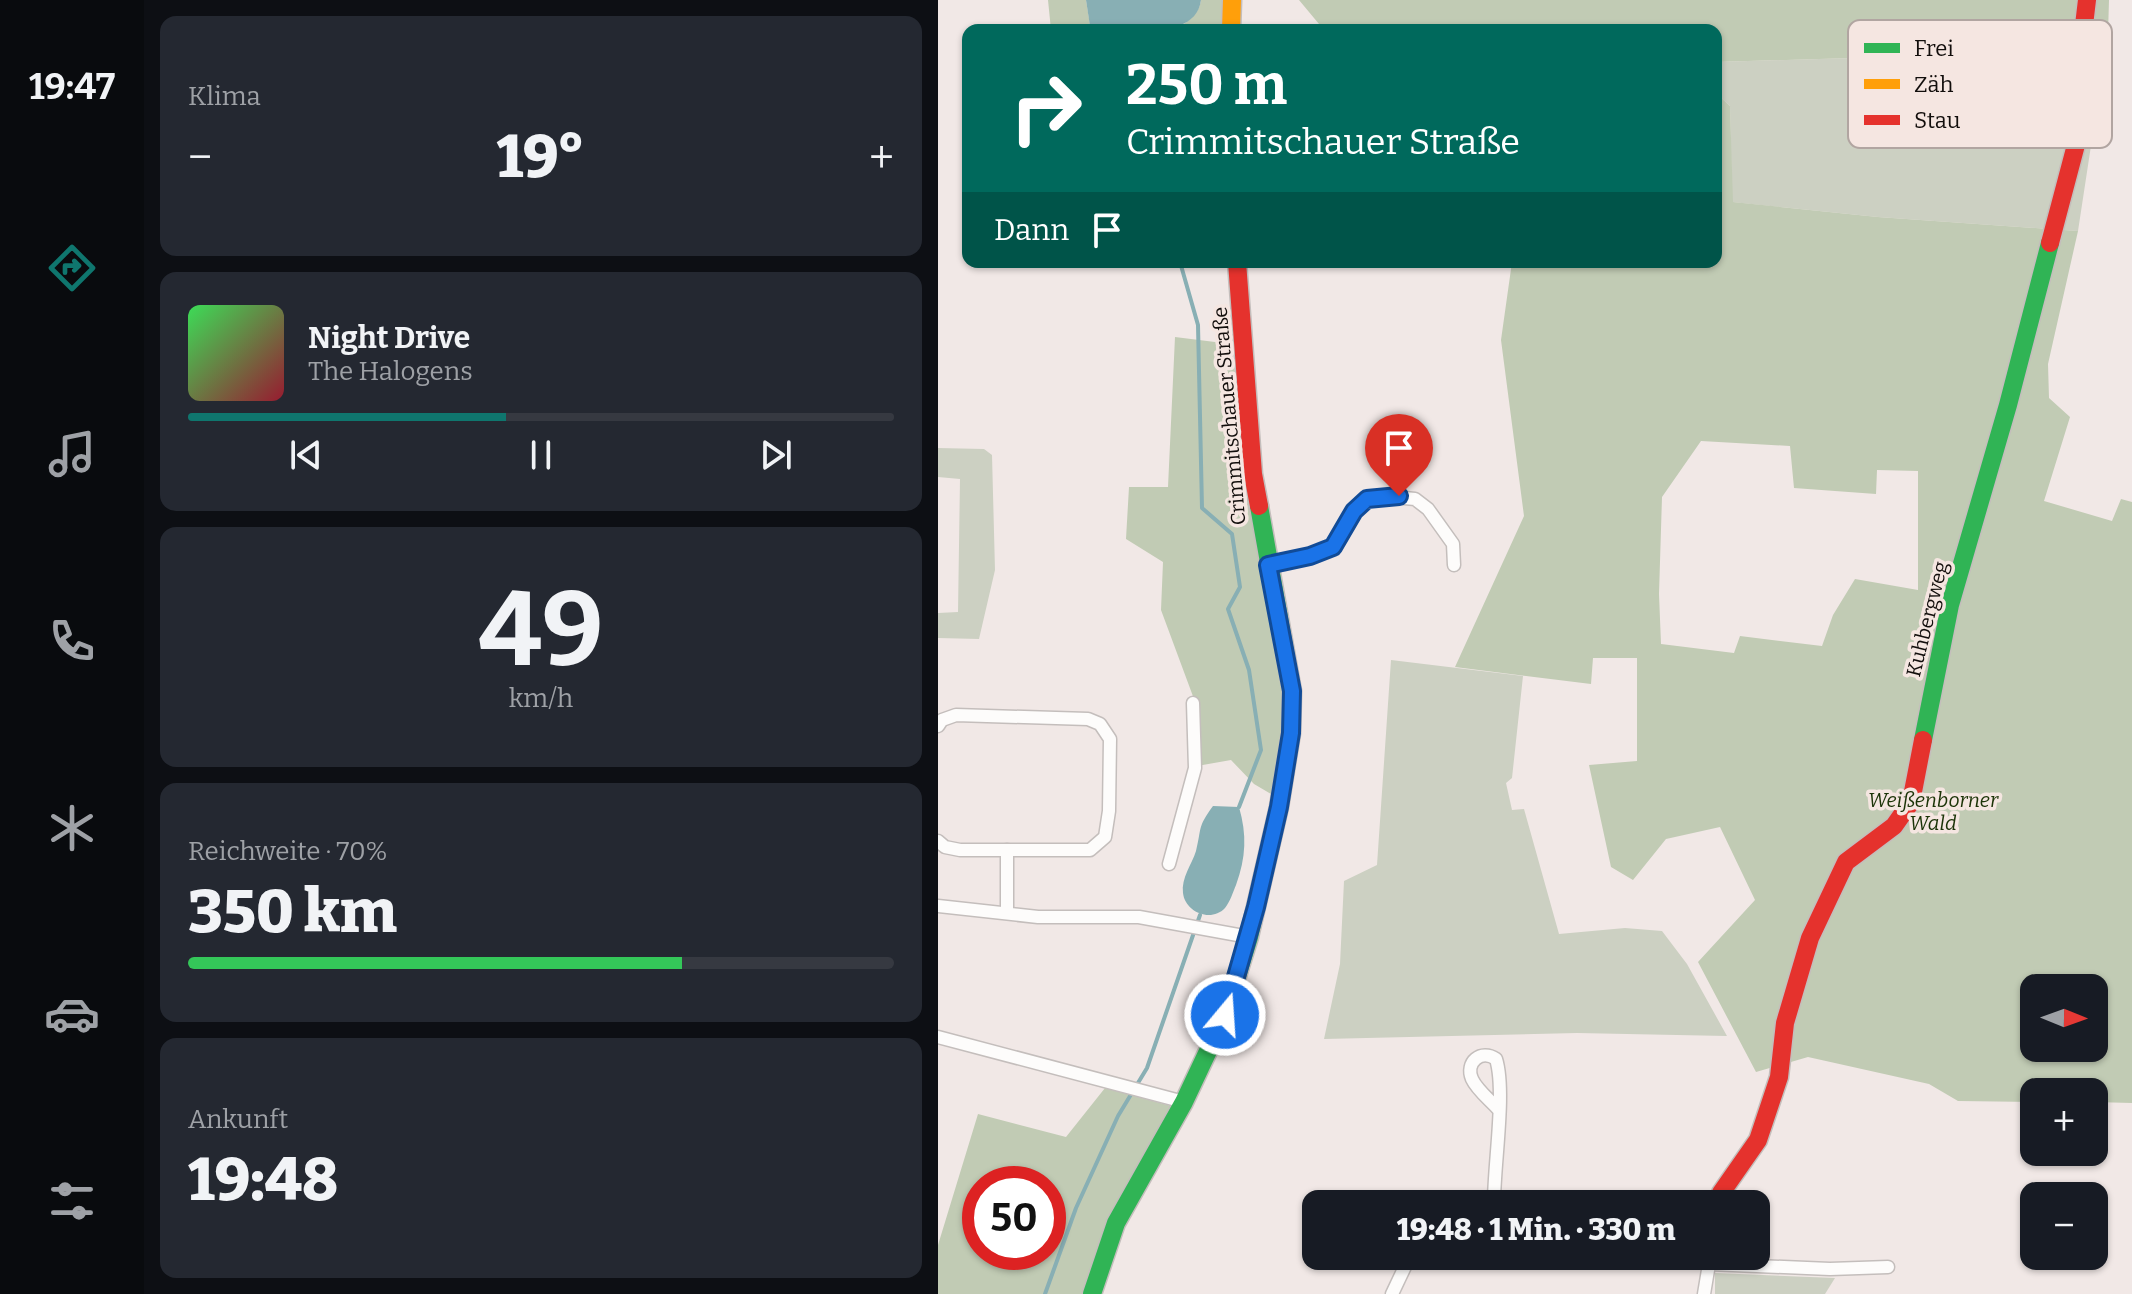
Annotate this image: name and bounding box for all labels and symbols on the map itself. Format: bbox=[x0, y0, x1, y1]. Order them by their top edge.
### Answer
legend bbox=[1848, 20, 2112, 148]
text: Frei bbox=[1914, 35, 1954, 62]
text: Zäh bbox=[1914, 71, 1954, 98]
text: Stau bbox=[1914, 107, 1961, 134]
street label: Crimmitschauer Straße bbox=[1208, 306, 1250, 526]
pin bbox=[1365, 414, 1433, 496]
street label: Kuhbergweg bbox=[1901, 559, 1953, 679]
park label: Weißenborner Wald bbox=[1868, 788, 1999, 835]
position arrow bbox=[1183, 973, 1267, 1057]
north arrow bbox=[2020, 974, 2108, 1062]
speed limit sign: 50 bbox=[962, 1166, 1066, 1270]

